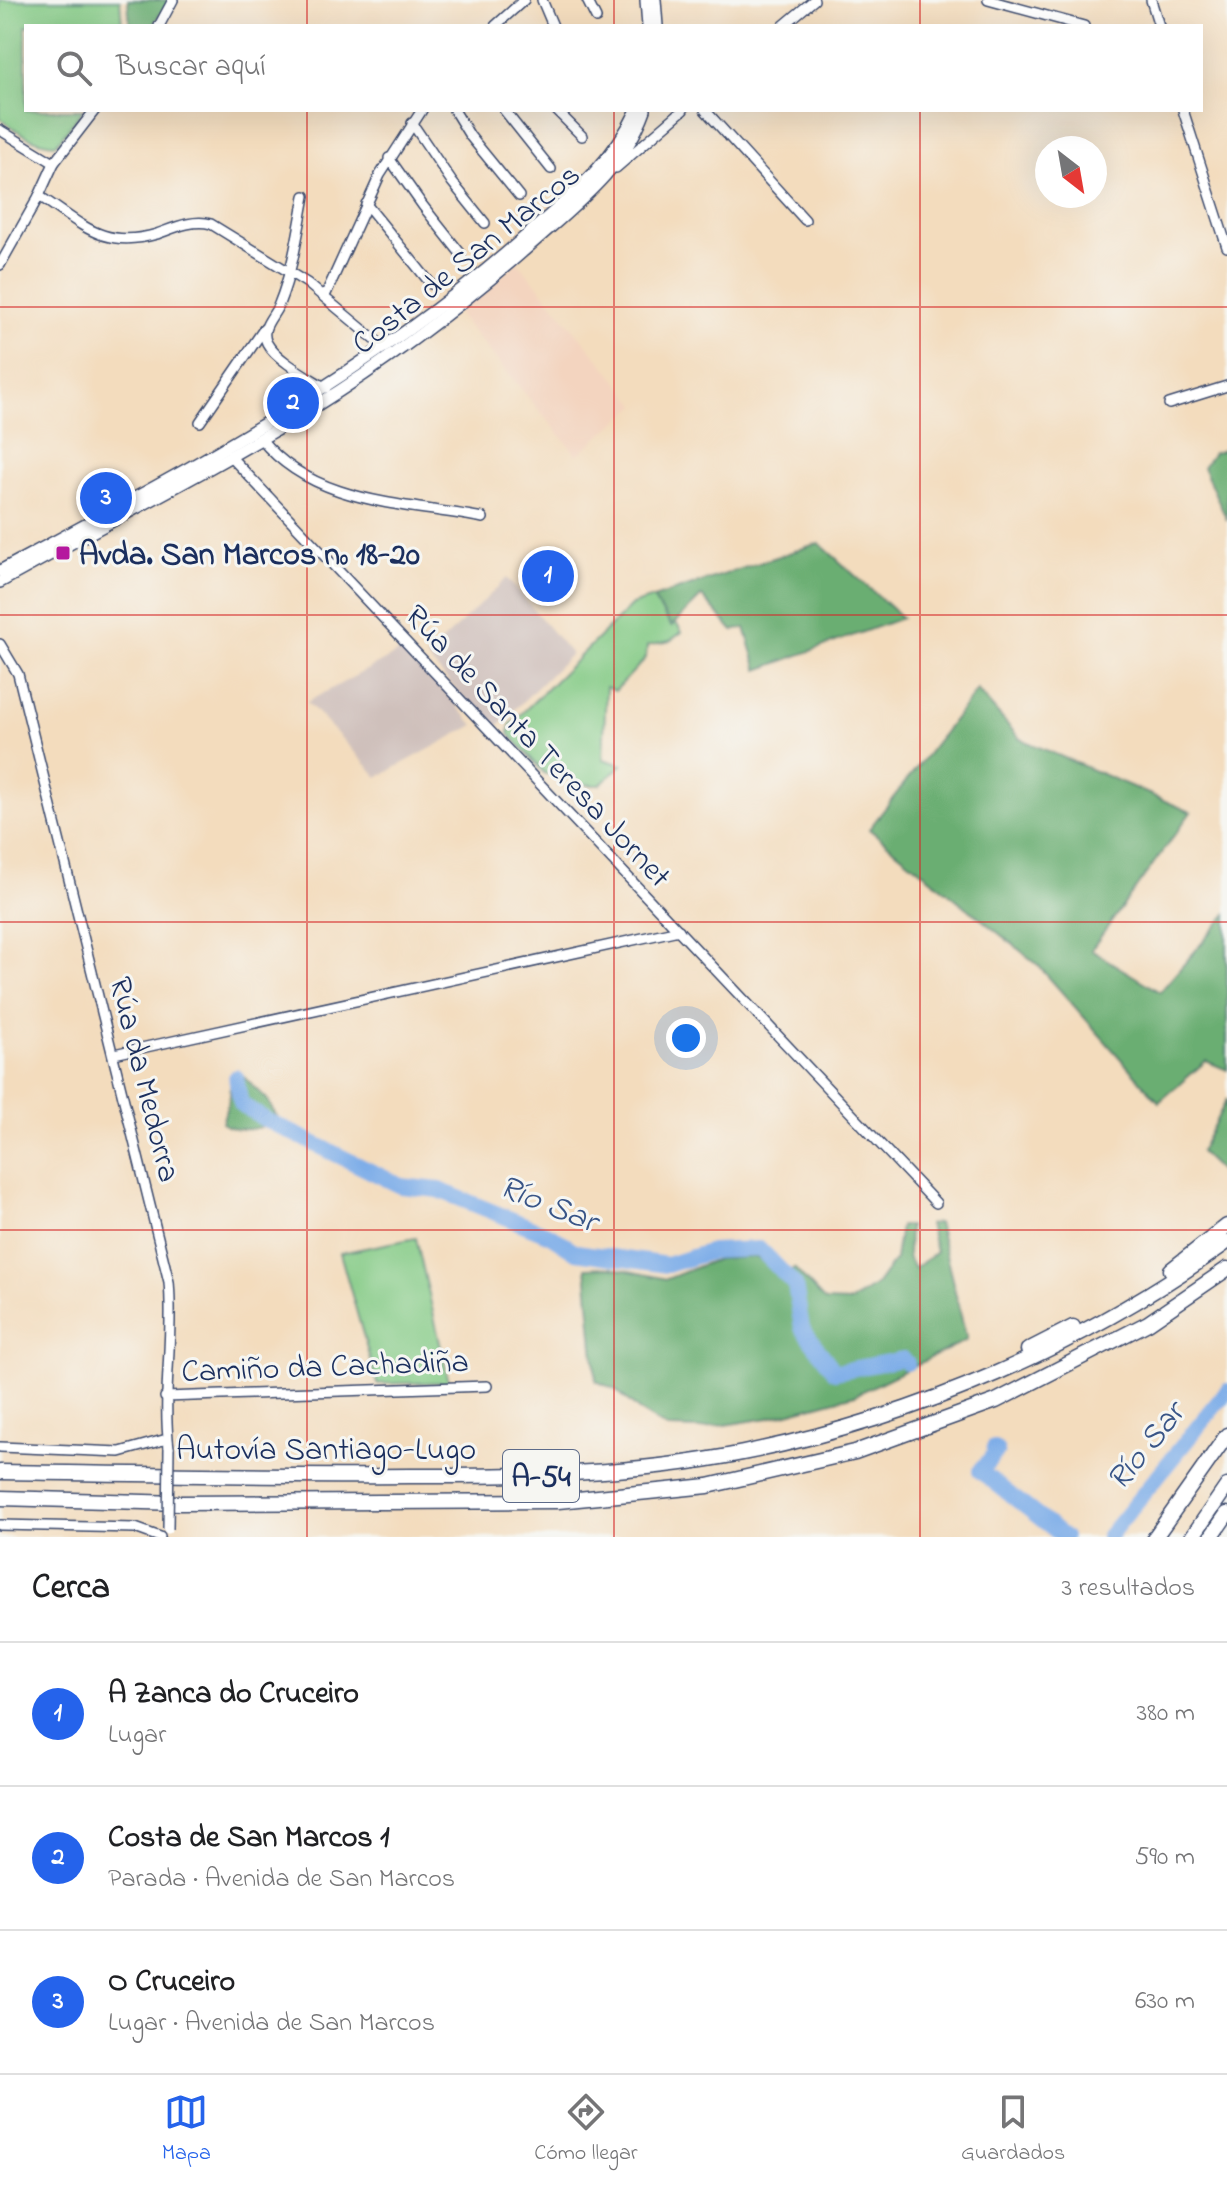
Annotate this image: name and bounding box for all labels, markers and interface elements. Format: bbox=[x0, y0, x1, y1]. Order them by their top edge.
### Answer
search box bbox=[24, 24, 1203, 112]
icon: search bbox=[52, 46, 96, 90]
text: Buscar aquí bbox=[116, 46, 266, 90]
north arrow bbox=[1035, 136, 1107, 208]
street label: Costa de San Marcos bbox=[343, 154, 592, 368]
pin: 2 bbox=[267, 373, 319, 433]
pin: 3 bbox=[80, 468, 132, 528]
place label: Avda. San Marcos nº 18-20 bbox=[79, 533, 420, 580]
marker: Avda. San Marcos nº 18-20 bbox=[54, 544, 72, 562]
pin: 1 bbox=[522, 546, 574, 606]
street label: Rúa de Santa Teresa Jornet bbox=[392, 595, 681, 900]
street label: Rúa da Medorra bbox=[94, 972, 191, 1187]
your location bbox=[666, 1018, 706, 1058]
water label: Río Sar bbox=[491, 1163, 608, 1250]
street label: Camiño da Cachadiña bbox=[181, 1340, 470, 1397]
water label: Río Sar bbox=[1096, 1389, 1201, 1503]
street label: Autovía Santiago-Lugo bbox=[176, 1428, 476, 1475]
road number: A-54 bbox=[503, 1450, 579, 1502]
text: Cerca bbox=[32, 1564, 110, 1614]
text: 3 resultados bbox=[1062, 1570, 1195, 1608]
text: A Zanca do Cruceiro bbox=[108, 1673, 359, 1717]
text: 1 bbox=[54, 1695, 62, 1733]
text: 380 m bbox=[1137, 1695, 1195, 1733]
text: Lugar bbox=[108, 1717, 166, 1755]
text: Costa de San Marcos 1 bbox=[108, 1817, 390, 1861]
text: 2 bbox=[52, 1839, 64, 1877]
text: 590 m bbox=[1134, 1839, 1195, 1877]
text: Parada · Avenida de San Marcos bbox=[108, 1861, 455, 1899]
text: O Cruceiro bbox=[108, 1961, 235, 2005]
text: 3 bbox=[53, 1983, 63, 2021]
text: 630 m bbox=[1135, 1983, 1195, 2021]
text: Lugar · Avenida de San Marcos bbox=[108, 2005, 435, 2043]
tab: Mapa bbox=[162, 2090, 211, 2170]
tab: Cómo llegar bbox=[534, 2090, 638, 2170]
tab: Guardados bbox=[961, 2090, 1065, 2170]

